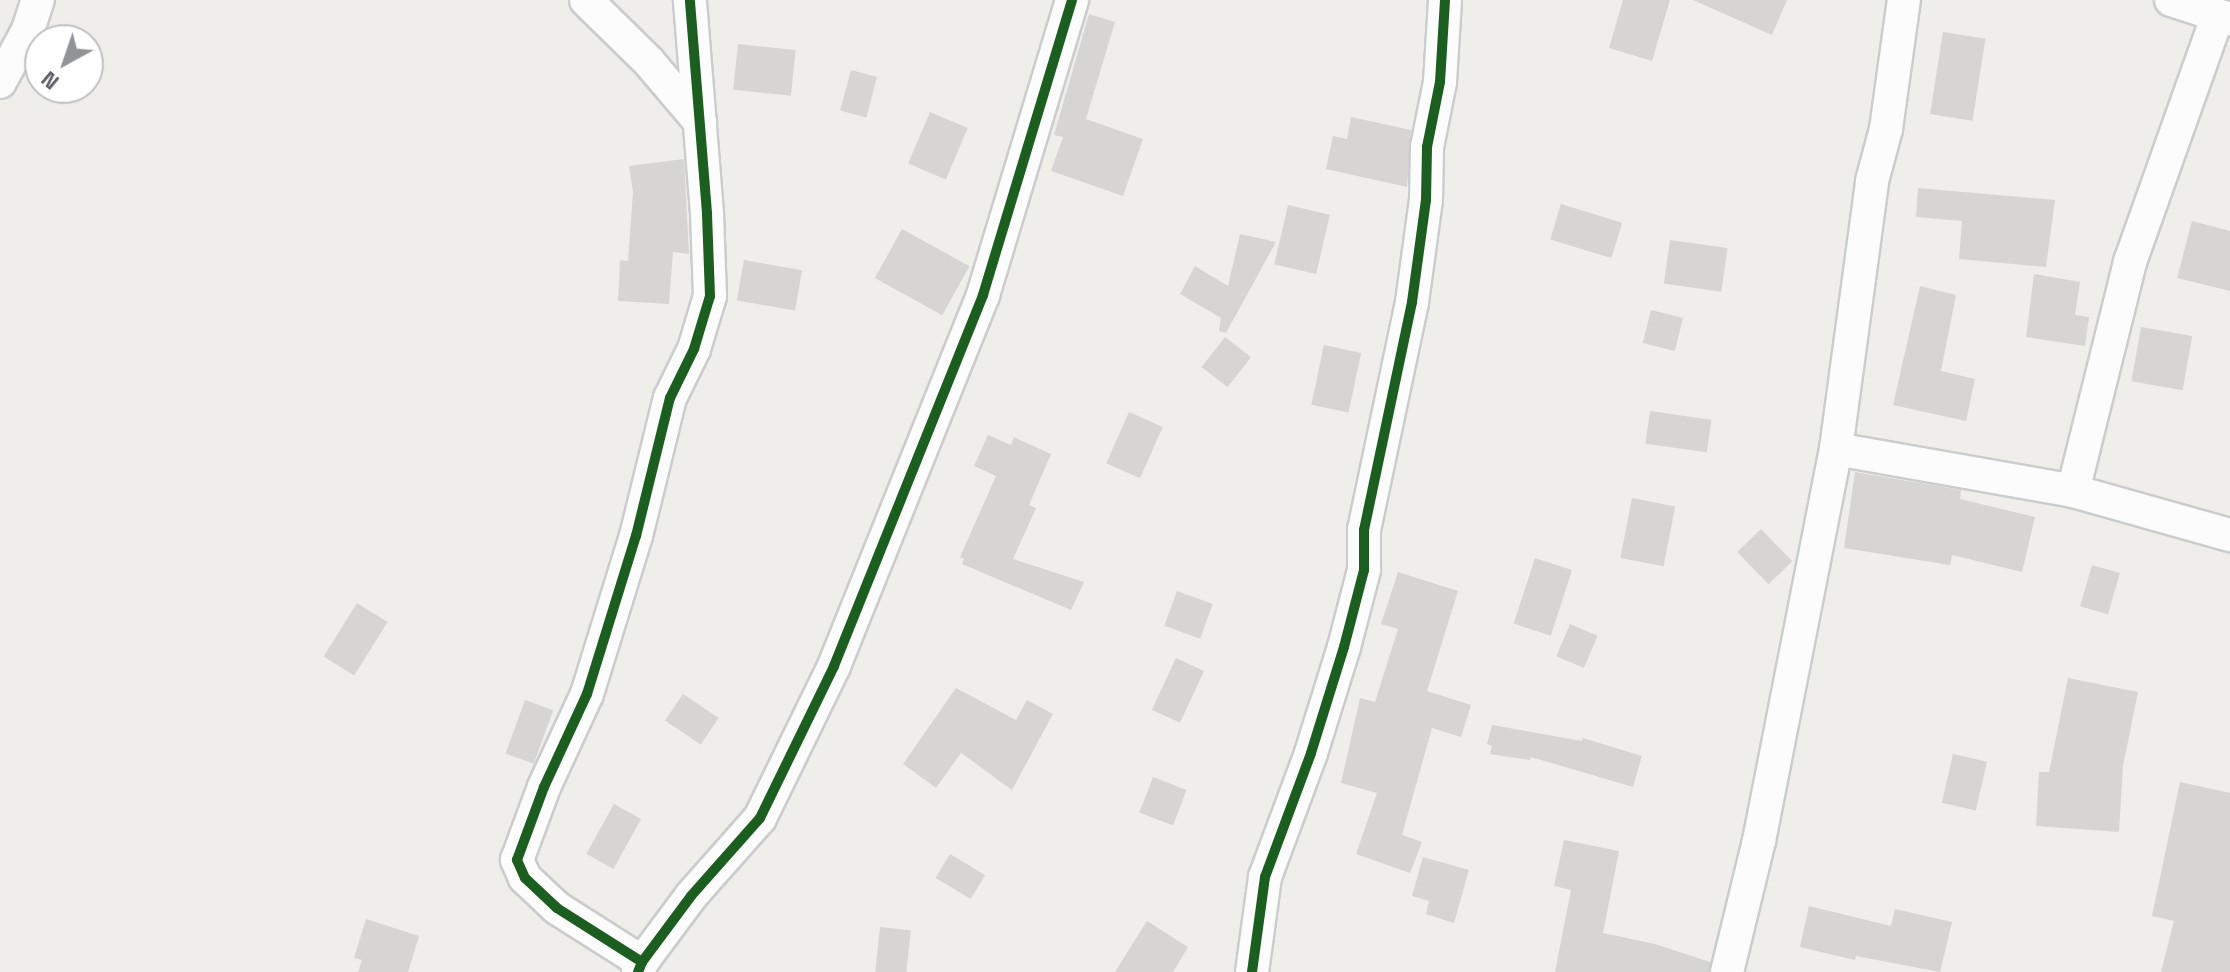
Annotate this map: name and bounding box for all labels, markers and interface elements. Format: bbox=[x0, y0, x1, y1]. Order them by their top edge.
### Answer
north arrow bbox=[24, 24, 104, 104]
text: N bbox=[35, 65, 65, 96]

